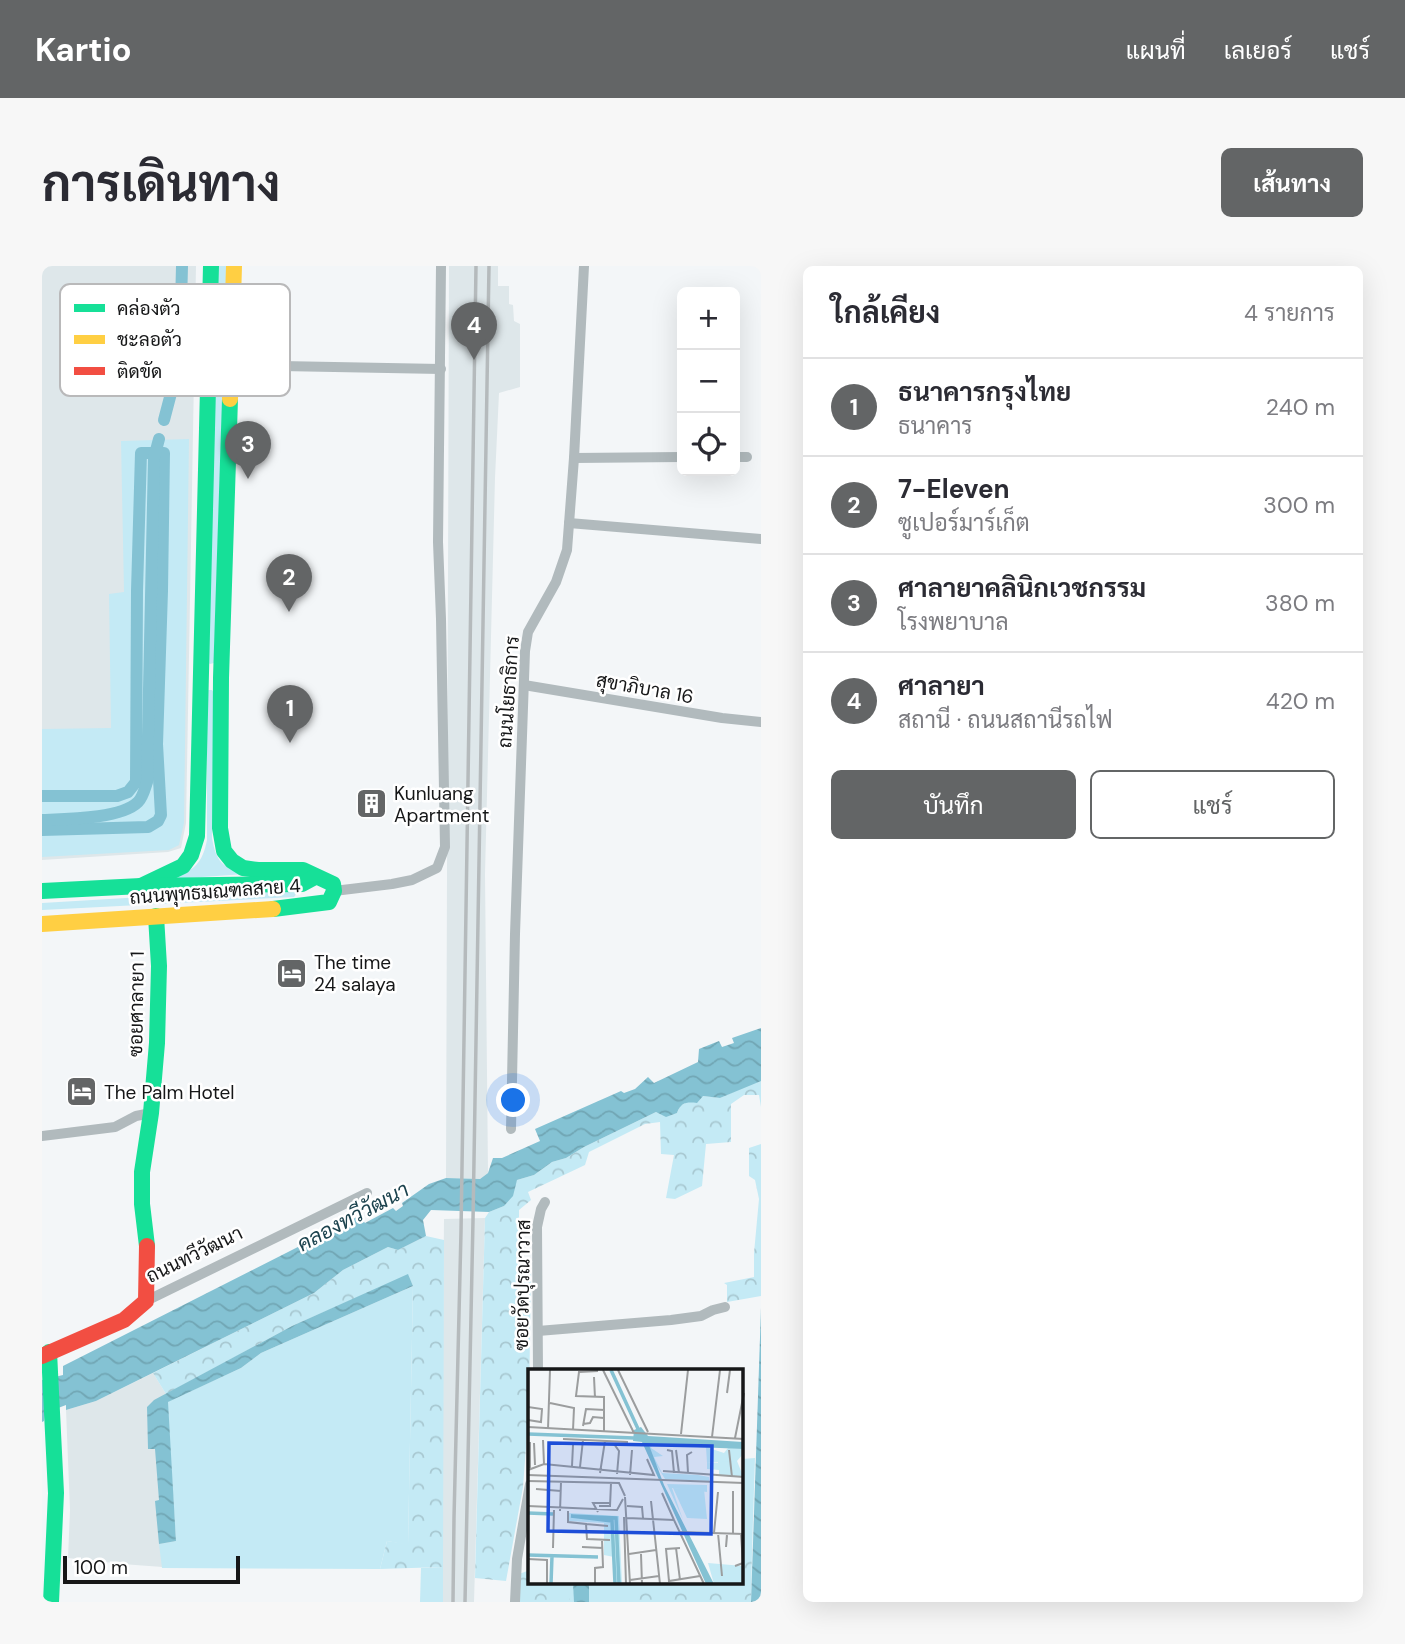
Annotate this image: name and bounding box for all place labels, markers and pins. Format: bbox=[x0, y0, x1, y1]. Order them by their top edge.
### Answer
pin: 4 bbox=[451, 302, 497, 360]
pin: 3 bbox=[225, 421, 271, 479]
pin: 2 bbox=[266, 554, 312, 612]
pin: 1 bbox=[267, 685, 313, 743]
place label: Kunluang Apartment bbox=[394, 781, 489, 828]
building icon: Kunluang Apartment bbox=[354, 787, 388, 821]
place label: The time 24 salaya bbox=[314, 950, 396, 997]
hotel icon: The time 24 salaya bbox=[274, 956, 308, 990]
hotel icon: The Palm Hotel bbox=[64, 1075, 98, 1109]
place label: The Palm Hotel bbox=[104, 1080, 235, 1105]

